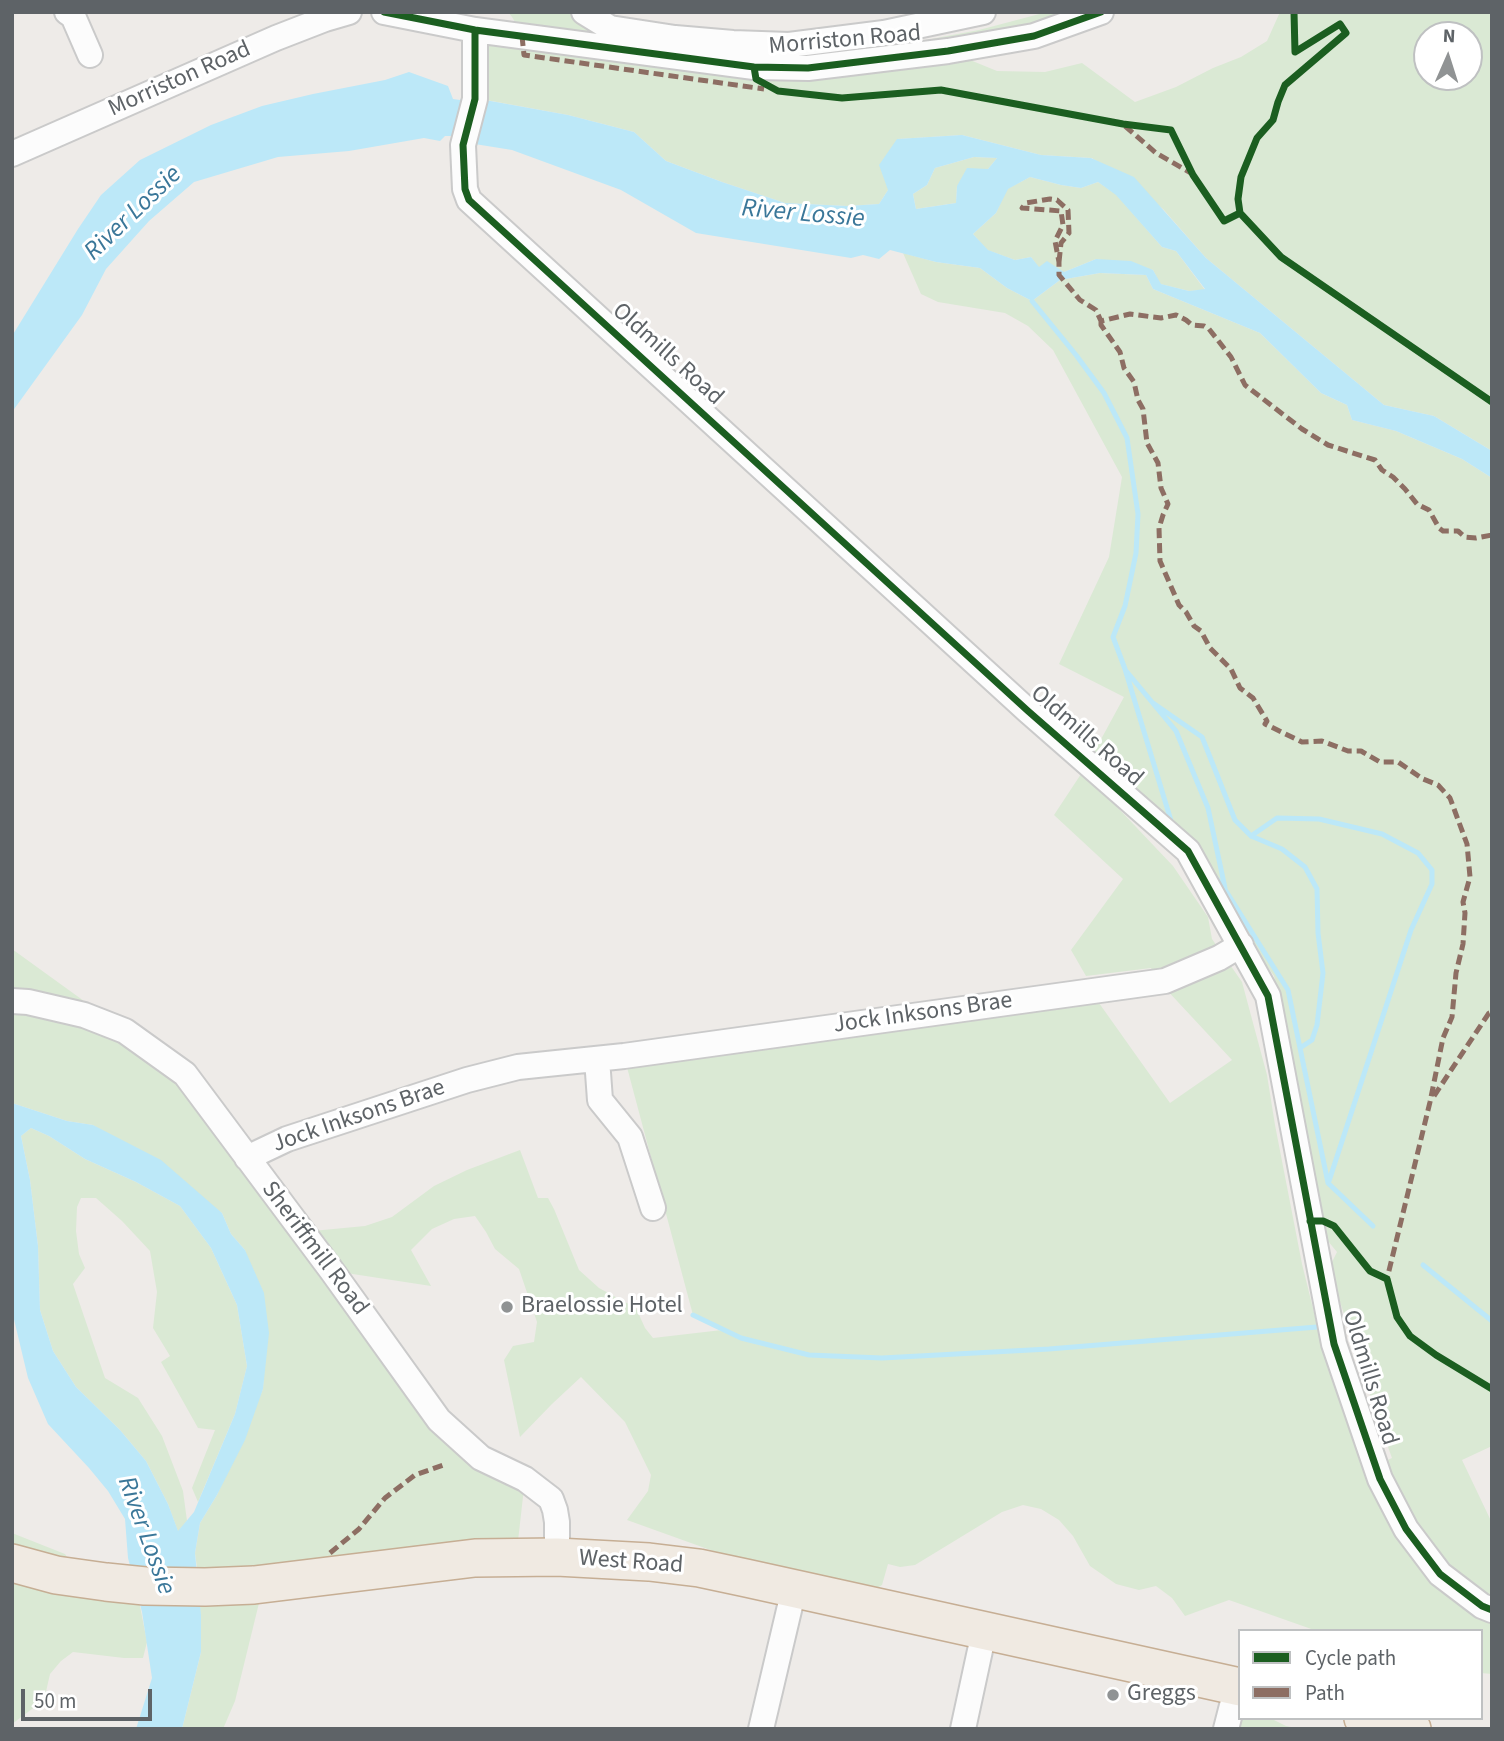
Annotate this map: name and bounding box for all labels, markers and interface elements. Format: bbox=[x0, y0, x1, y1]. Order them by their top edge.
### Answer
street label: Morriston Road bbox=[768, 20, 922, 62]
north arrow bbox=[1413, 21, 1483, 91]
text: N bbox=[1442, 23, 1456, 50]
street label: Morriston Road bbox=[104, 36, 256, 124]
water label: River Lossie bbox=[79, 160, 189, 268]
water label: River Lossie bbox=[740, 194, 866, 236]
street label: Oldmills Road bbox=[605, 298, 729, 412]
street label: Oldmills Road bbox=[1024, 680, 1148, 794]
street label: Jock Inksons Brae bbox=[832, 987, 1014, 1041]
street label: Jock Inksons Brae bbox=[269, 1074, 449, 1160]
street label: Sheriffmill Road bbox=[254, 1176, 374, 1322]
place label: Braelossie Hotel bbox=[521, 1293, 683, 1321]
marker: Braelossie Hotel bbox=[499, 1299, 515, 1315]
street label: Oldmills Road bbox=[1335, 1307, 1403, 1449]
water label: River Lossie bbox=[109, 1473, 181, 1599]
street label: West Road bbox=[578, 1545, 684, 1581]
legend bbox=[1238, 1629, 1483, 1720]
text: Cycle path bbox=[1305, 1643, 1396, 1673]
scale bar bbox=[24, 1674, 156, 1718]
text: Path bbox=[1305, 1678, 1345, 1708]
place label: Greggs bbox=[1127, 1681, 1196, 1709]
text: 50 m bbox=[34, 1686, 76, 1716]
marker: Greggs bbox=[1105, 1687, 1121, 1703]

